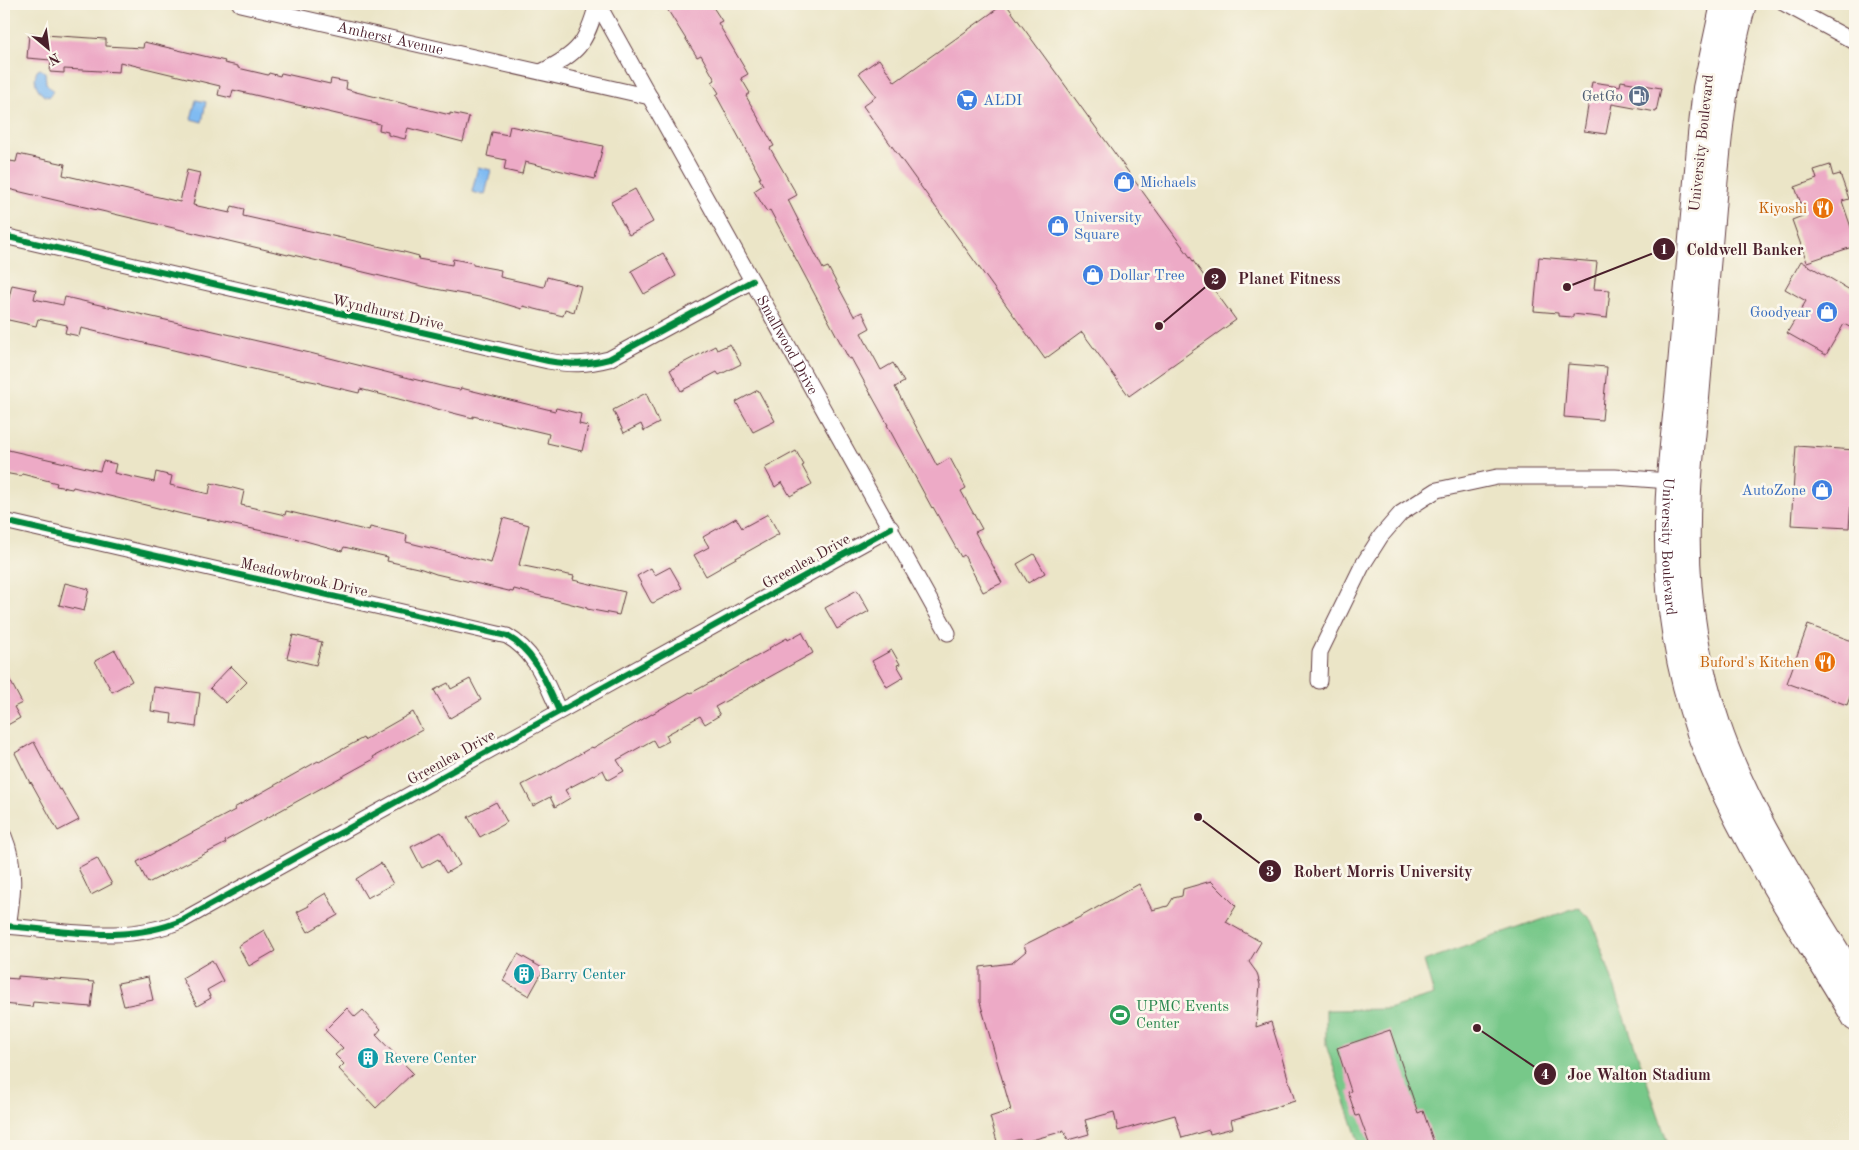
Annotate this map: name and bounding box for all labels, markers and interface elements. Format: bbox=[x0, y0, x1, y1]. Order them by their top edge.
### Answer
street label: Amherst Avenue bbox=[335, 20, 444, 59]
north arrow bbox=[22, 22, 72, 72]
text: N bbox=[45, 50, 62, 67]
street label: University Boulevard bbox=[1688, 74, 1717, 212]
fuel station icon: GetGo bbox=[1627, 84, 1651, 108]
supermarket icon: ALDI bbox=[955, 88, 979, 112]
place label: GetGo bbox=[1582, 90, 1623, 105]
place label: ALDI bbox=[983, 94, 1022, 109]
shop icon: Michaels bbox=[1112, 170, 1136, 194]
place label: Michaels bbox=[1140, 176, 1196, 191]
restaurant icon: Kiyoshi bbox=[1811, 196, 1835, 220]
place label: Kiyoshi bbox=[1758, 202, 1807, 217]
place label: University Square bbox=[1074, 211, 1142, 243]
shop icon: University Square bbox=[1046, 214, 1070, 238]
callout: Coldwell Banker bbox=[1651, 233, 1814, 264]
text: 1 bbox=[1660, 243, 1668, 258]
text: Coldwell Banker bbox=[1686, 243, 1804, 259]
shop icon: Dollar Tree bbox=[1081, 263, 1105, 287]
callout: Planet Fitness bbox=[1203, 263, 1350, 294]
place label: Dollar Tree bbox=[1109, 269, 1185, 284]
text: Planet Fitness bbox=[1238, 272, 1340, 288]
text: 2 bbox=[1211, 273, 1219, 288]
street label: Wyndhurst Drive bbox=[330, 293, 445, 334]
street label: Smallwood Drive bbox=[753, 294, 820, 398]
shop icon: Goodyear bbox=[1815, 300, 1839, 324]
place label: Goodyear bbox=[1750, 306, 1811, 321]
street label: University Boulevard bbox=[1658, 477, 1678, 616]
shop icon: AutoZone bbox=[1810, 478, 1834, 502]
place label: AutoZone bbox=[1742, 484, 1806, 499]
street label: Greenlea Drive bbox=[760, 532, 853, 592]
street label: Meadowbrook Drive bbox=[238, 556, 369, 600]
restaurant icon: Buford's Kitchen bbox=[1813, 650, 1837, 674]
place label: Buford's Kitchen bbox=[1700, 656, 1809, 671]
street label: Greenlea Drive bbox=[405, 728, 498, 788]
callout: Robert Morris University bbox=[1258, 856, 1482, 887]
text: 3 bbox=[1266, 865, 1274, 880]
text: Robert Morris University bbox=[1293, 865, 1473, 881]
building icon: Barry Center bbox=[512, 962, 536, 986]
place label: Barry Center bbox=[540, 968, 626, 983]
place label: UPMC Events Center bbox=[1136, 1000, 1229, 1032]
sports icon: UPMC Events Center bbox=[1108, 1003, 1132, 1027]
building icon: Revere Center bbox=[356, 1046, 380, 1070]
place label: Revere Center bbox=[384, 1052, 476, 1067]
callout: Joe Walton Stadium bbox=[1532, 1058, 1721, 1089]
text: 4 bbox=[1541, 1068, 1549, 1083]
text: Joe Walton Stadium bbox=[1567, 1068, 1711, 1084]

